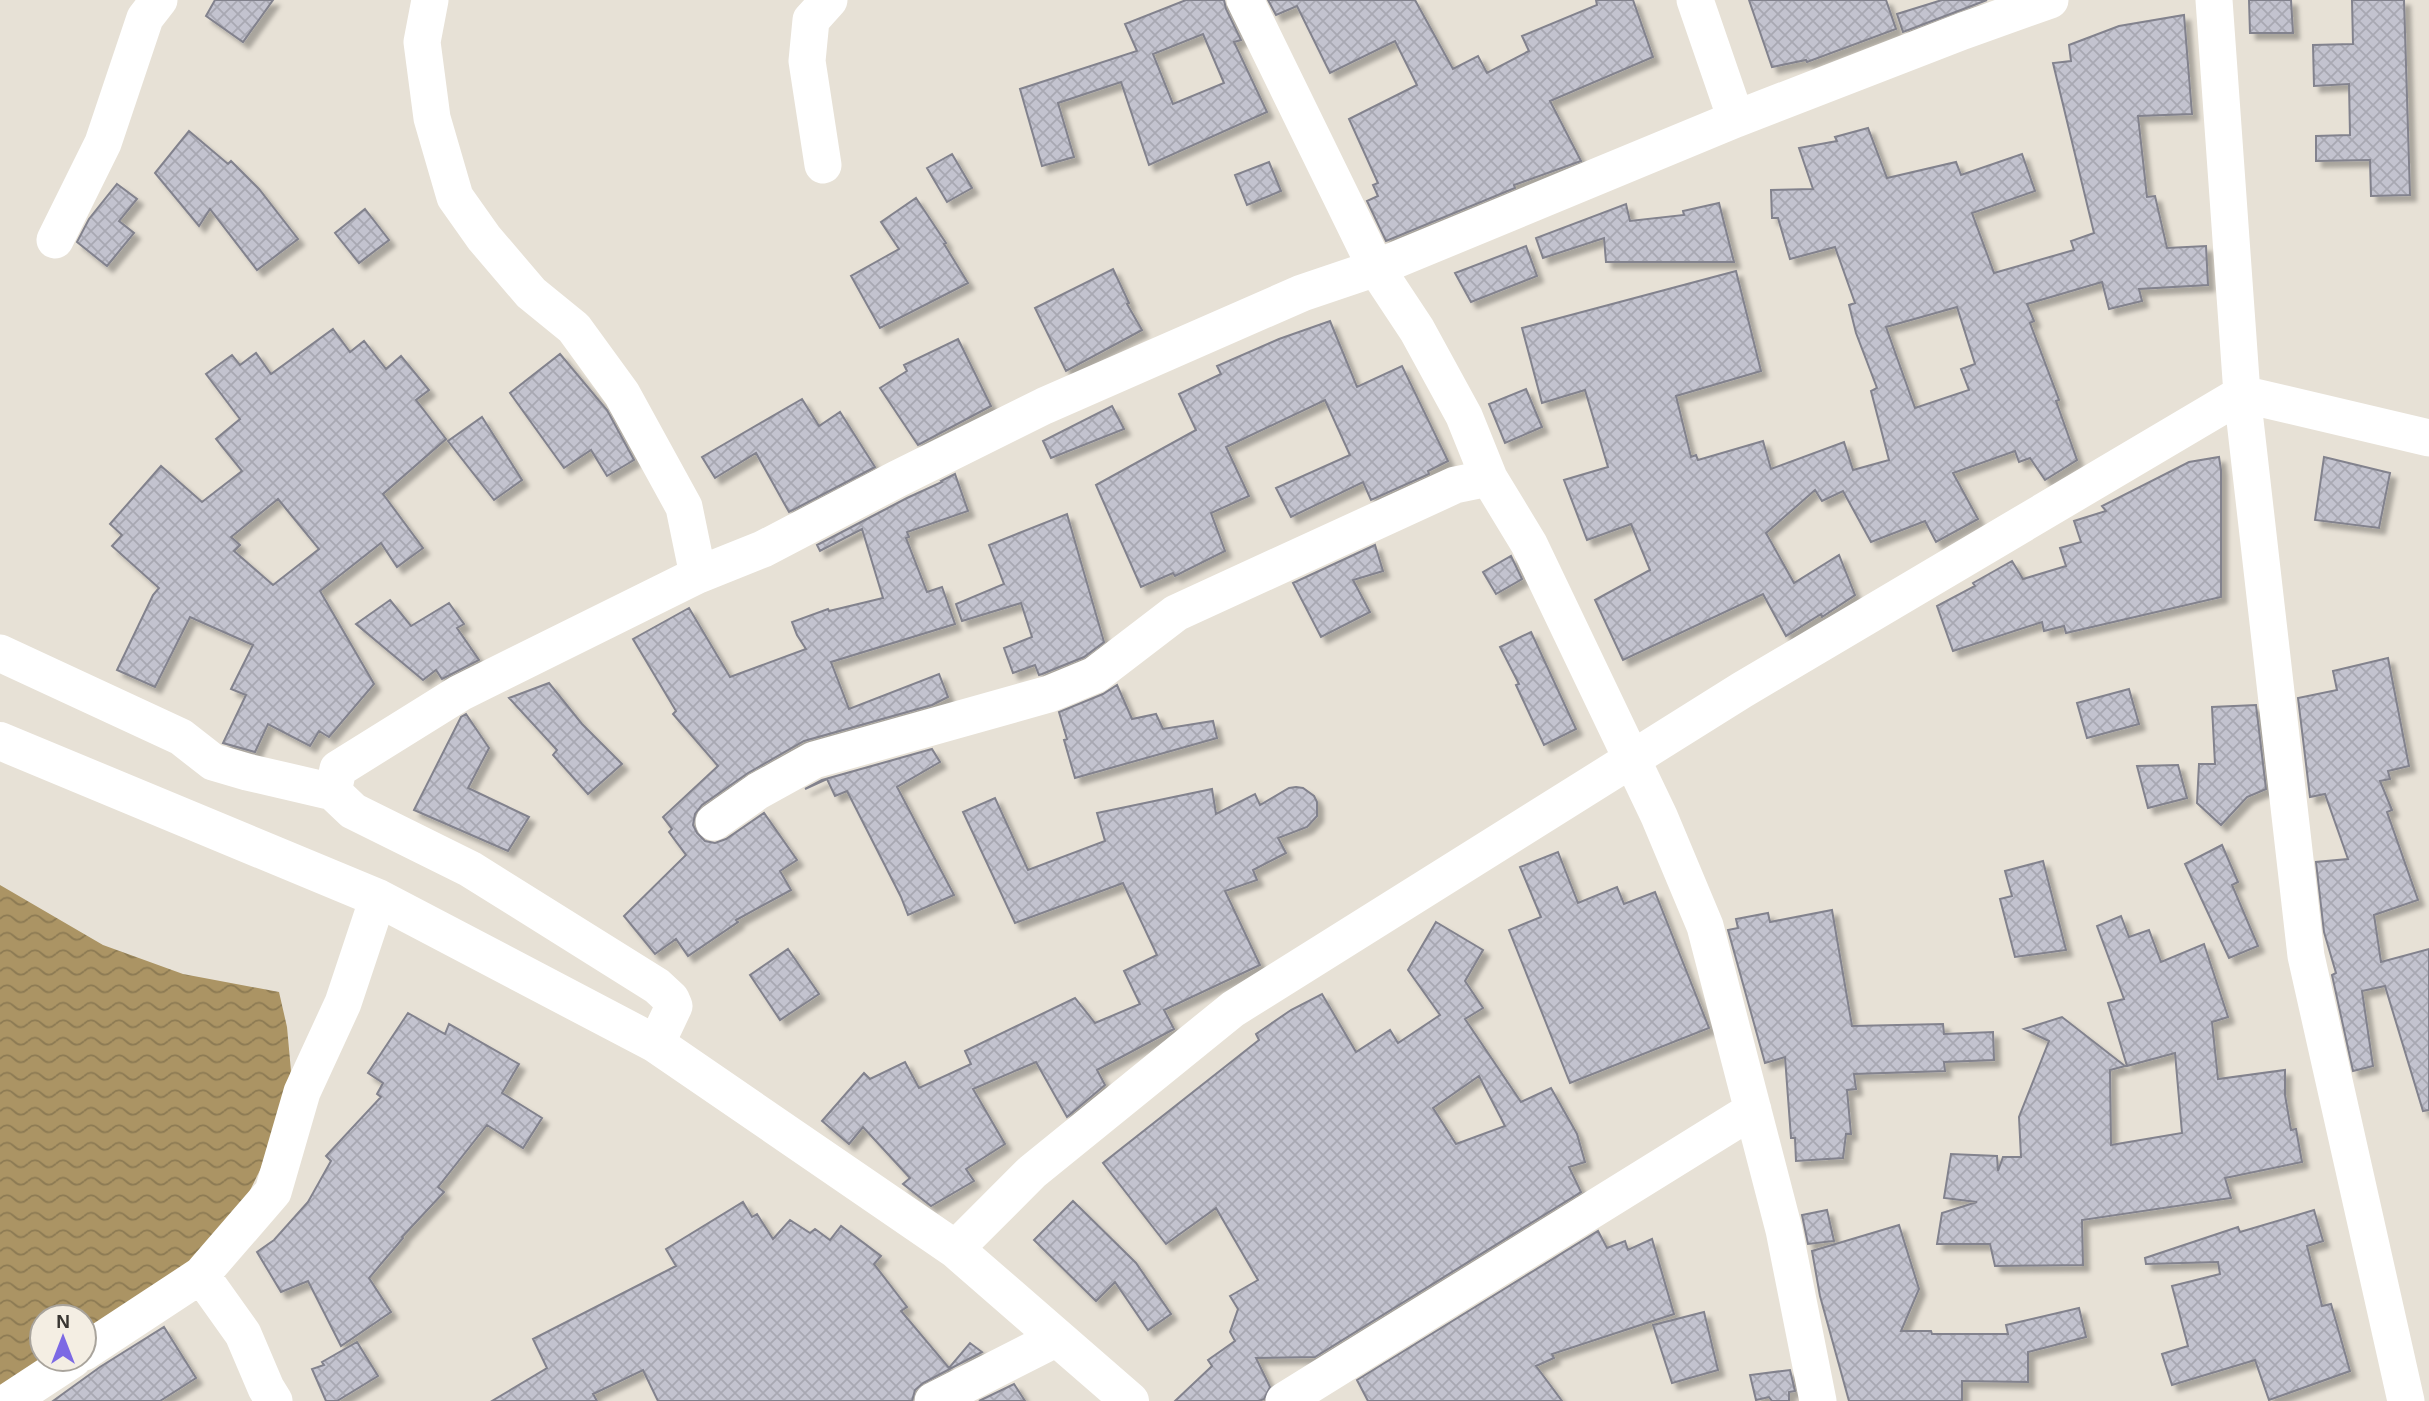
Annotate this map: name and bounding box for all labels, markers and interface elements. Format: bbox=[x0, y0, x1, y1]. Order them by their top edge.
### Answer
north arrow bbox=[28, 1303, 98, 1373]
text: N bbox=[56, 1311, 70, 1332]

